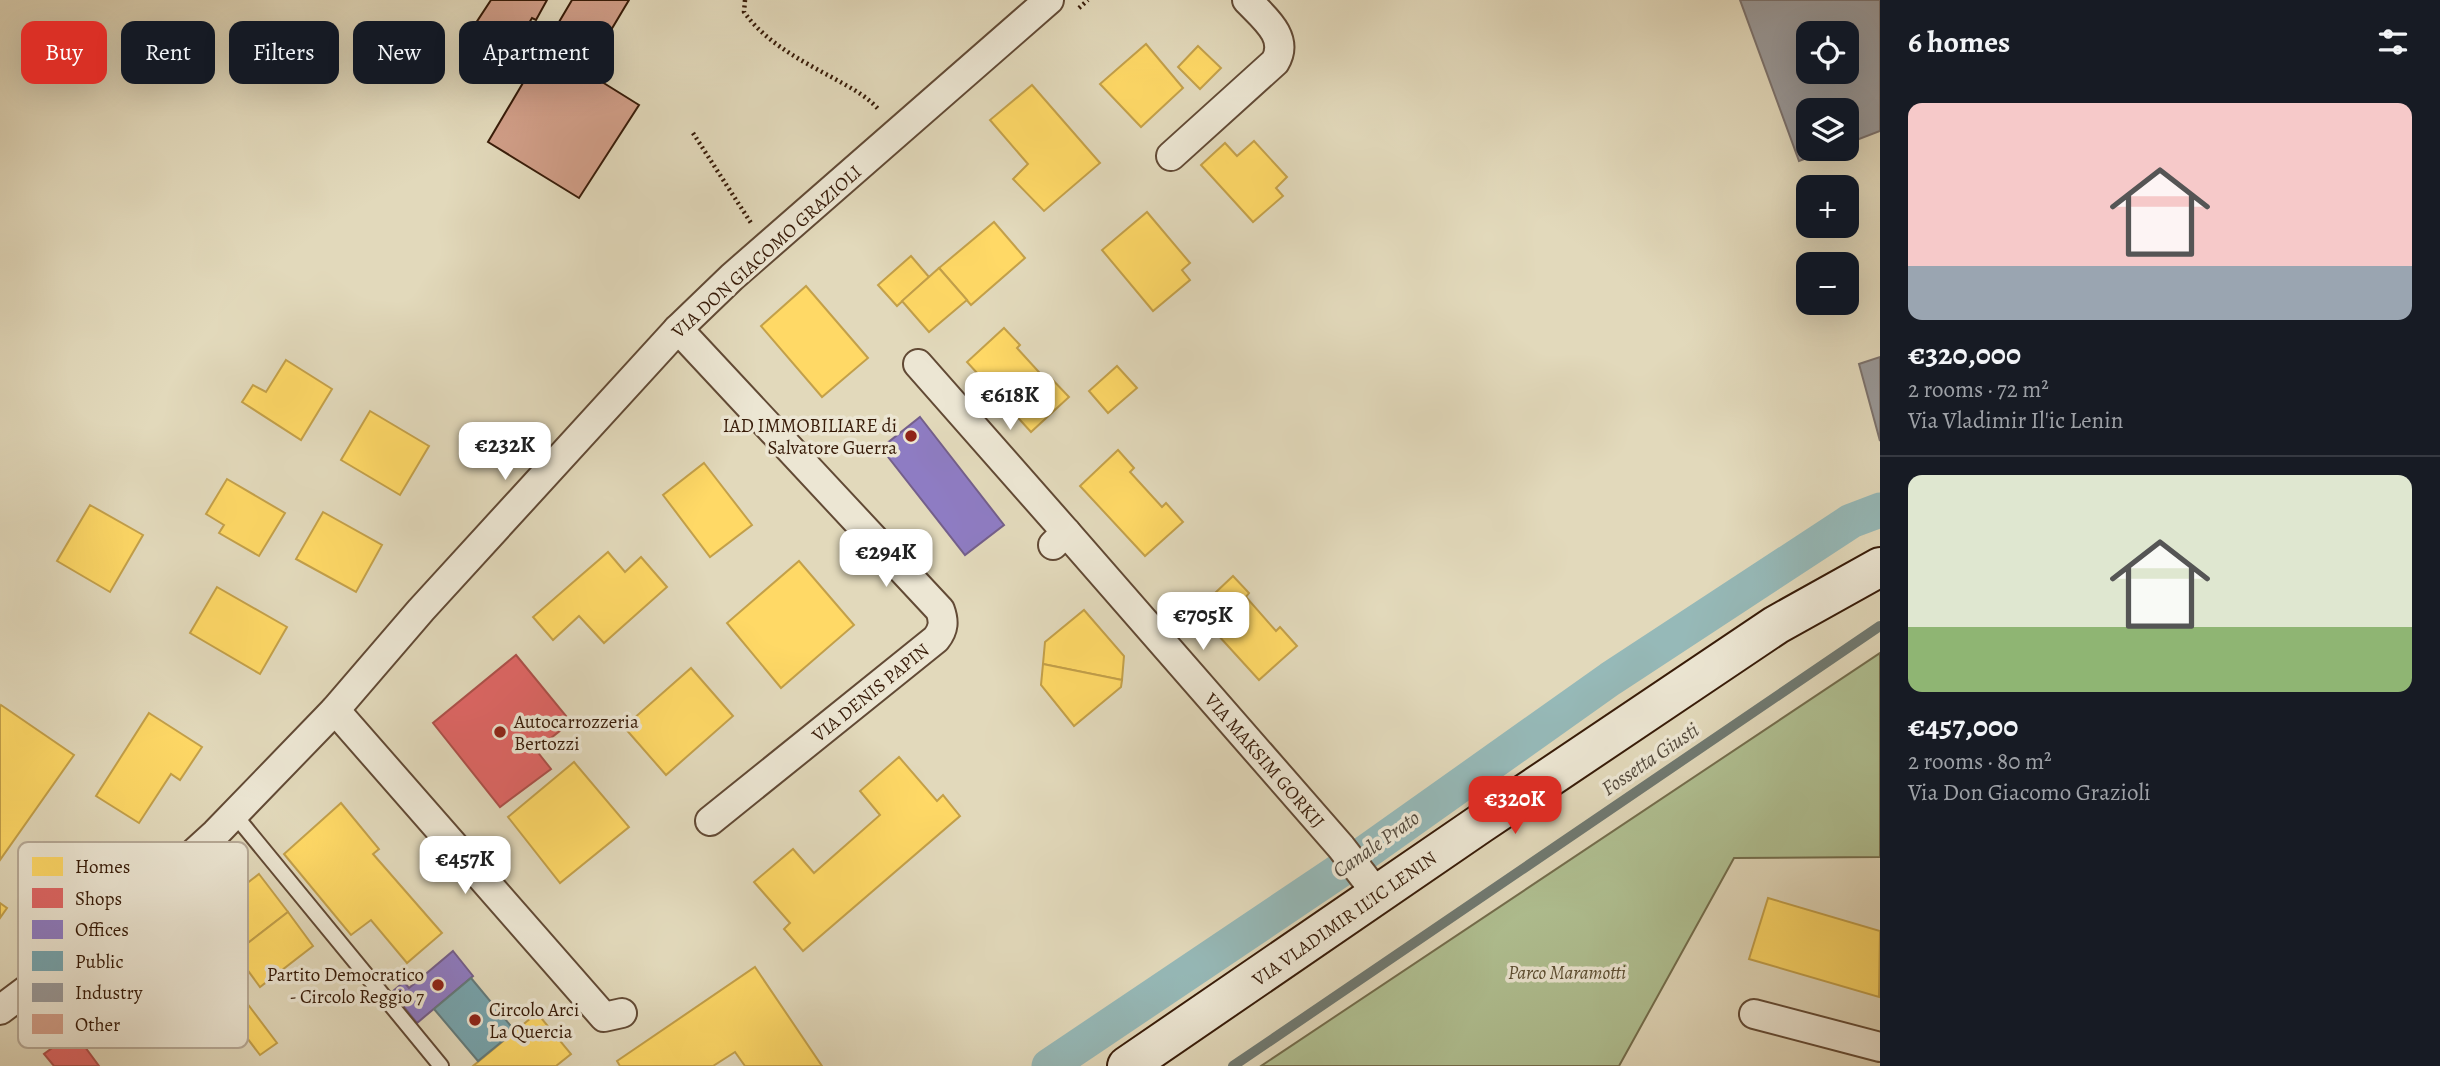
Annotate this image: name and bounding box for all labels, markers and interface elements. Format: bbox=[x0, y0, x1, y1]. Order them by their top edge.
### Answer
chip: Buy bbox=[21, 21, 107, 84]
chip: Rent bbox=[121, 21, 215, 84]
chip: Filters bbox=[229, 21, 339, 84]
chip: New bbox=[353, 21, 445, 84]
chip: Apartment bbox=[459, 21, 614, 84]
map controls bbox=[1796, 21, 1859, 315]
button: locate bbox=[1796, 21, 1859, 84]
text: 6 homes bbox=[1908, 22, 2010, 62]
icon: filters bbox=[2374, 23, 2412, 61]
button: layers bbox=[1796, 98, 1859, 161]
icon: home bbox=[2097, 149, 2223, 275]
street label: VIA DON GIACOMO GRAZIOLI bbox=[665, 159, 867, 345]
button: + bbox=[1796, 175, 1859, 238]
button: − bbox=[1796, 252, 1859, 315]
text: €320,000 bbox=[1908, 334, 2021, 374]
pin: €618K bbox=[961, 372, 1059, 432]
text: 2 rooms · 72 m² bbox=[1908, 374, 2049, 405]
text: €618K bbox=[981, 379, 1039, 410]
text: Via Vladimir Il'ic Lenin bbox=[1908, 405, 2123, 436]
place label: IAD IMMOBILIARE di Salvatore Guerra bbox=[723, 413, 897, 461]
pin: €232K bbox=[456, 422, 554, 482]
marker: IAD IMMOBILIARE di Salvatore Guerra bbox=[903, 428, 919, 444]
text: €232K bbox=[475, 429, 535, 460]
icon: home bbox=[2097, 521, 2223, 647]
pin: €294K bbox=[837, 530, 935, 589]
text: €294K bbox=[856, 536, 916, 567]
pin: €705K bbox=[1154, 592, 1252, 652]
text: €705K bbox=[1173, 599, 1233, 630]
street label: VIA DENIS PAPIN bbox=[806, 637, 935, 749]
street label: VIA MAKSIM GORKIJ bbox=[1198, 687, 1330, 834]
text: €457,000 bbox=[1908, 706, 2018, 746]
place label: Autocarrozzeria Bertozzi bbox=[513, 709, 639, 757]
water label: Fossetta Giusti bbox=[1596, 716, 1704, 802]
marker: Autocarrozzeria Bertozzi bbox=[492, 724, 508, 740]
text: 2 rooms · 80 m² bbox=[1908, 746, 2052, 777]
pin: €320K bbox=[1466, 776, 1564, 836]
text: Via Don Giacomo Grazioli bbox=[1908, 777, 2151, 808]
text: €320K bbox=[1485, 783, 1545, 814]
water label: Canale Prato bbox=[1327, 804, 1425, 884]
pin: €457K bbox=[416, 836, 514, 896]
legend bbox=[18, 842, 248, 1048]
text: €457K bbox=[436, 843, 494, 874]
street label: VIA VLADIMIR IL'IC LENIN bbox=[1246, 845, 1442, 993]
text: Homes bbox=[75, 854, 130, 880]
text: Shops bbox=[75, 886, 122, 912]
text: Offices bbox=[75, 917, 129, 943]
text: Public bbox=[75, 949, 123, 975]
park label: Parco Maramotti bbox=[1508, 960, 1626, 986]
place label: Partito Democratico - Circolo Reggio 7 bbox=[267, 962, 424, 1010]
marker: Partito Democratico - Circolo Reggio 7 bbox=[430, 977, 446, 993]
text: Industry bbox=[75, 980, 143, 1006]
place label: Circolo Arci La Quercia bbox=[489, 997, 579, 1045]
text: Other bbox=[75, 1012, 120, 1038]
marker: Circolo Arci La Quercia bbox=[467, 1012, 483, 1028]

